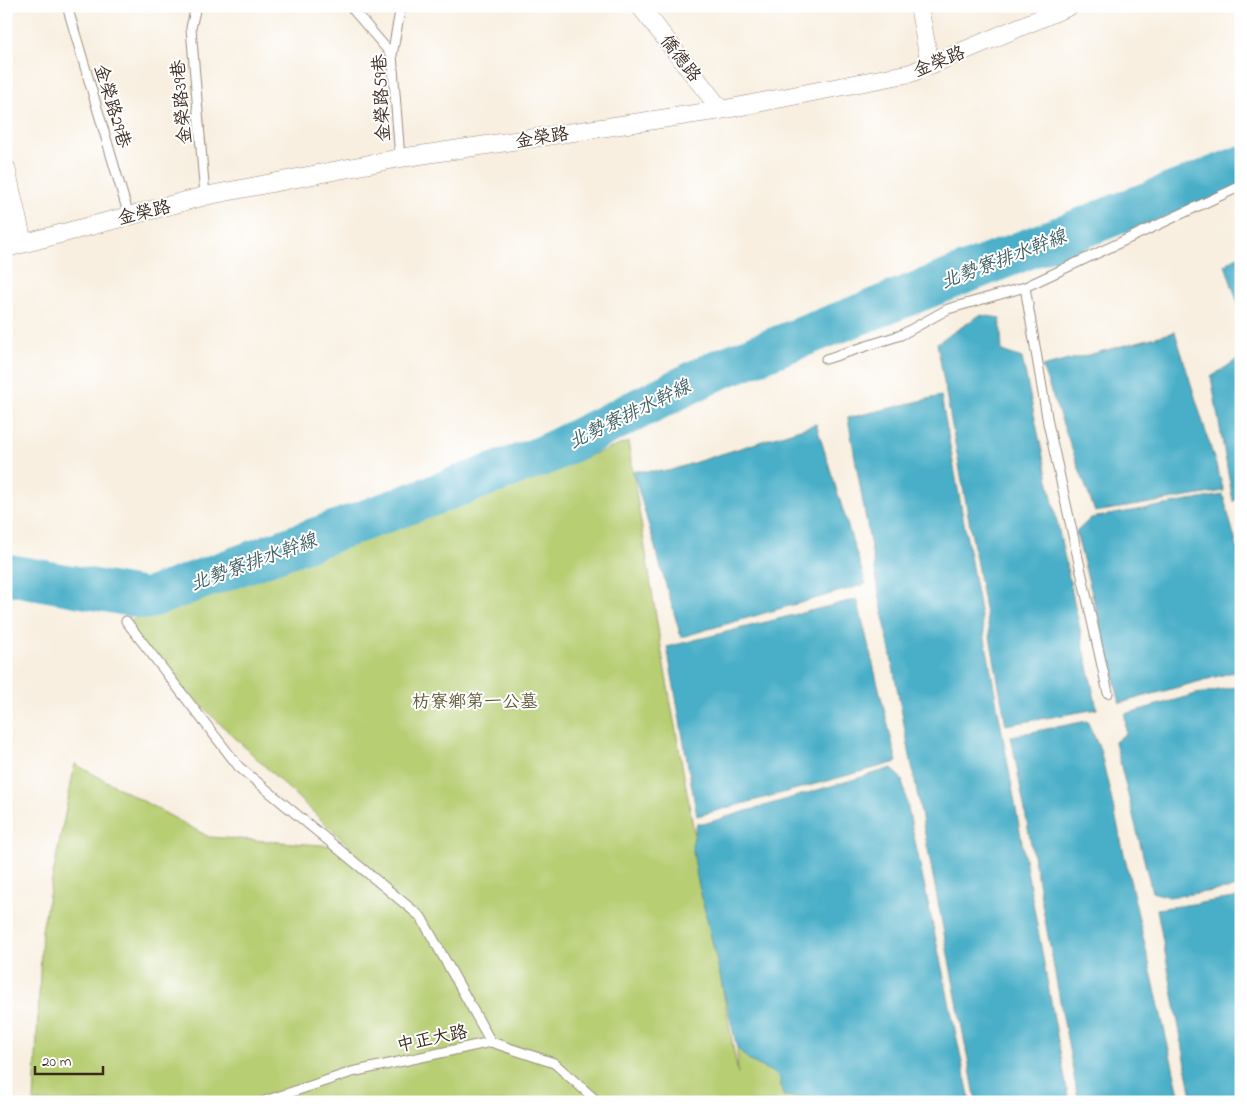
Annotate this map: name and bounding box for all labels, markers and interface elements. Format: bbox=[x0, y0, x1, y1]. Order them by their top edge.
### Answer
street label: 僑德路 bbox=[653, 30, 706, 89]
street label: 金榮路 bbox=[910, 41, 970, 85]
street label: 金榮路59巷 bbox=[368, 53, 398, 142]
street label: 金榮路39巷 bbox=[166, 58, 200, 145]
street label: 金榮路29巷 bbox=[86, 61, 136, 152]
street label: 金榮路 bbox=[514, 122, 571, 156]
street label: 金榮路 bbox=[115, 195, 174, 233]
water label: 北勢寮排水幹線 bbox=[937, 224, 1072, 297]
water label: 北勢寮排水幹線 bbox=[564, 374, 697, 457]
water label: 北勢寮排水幹線 bbox=[187, 528, 322, 599]
park label: 枋寮鄉第一公墓 bbox=[412, 690, 538, 716]
street label: 中正大路 bbox=[394, 1020, 470, 1060]
scale bar bbox=[35, 1043, 102, 1075]
text: 20 m bbox=[42, 1051, 72, 1073]

